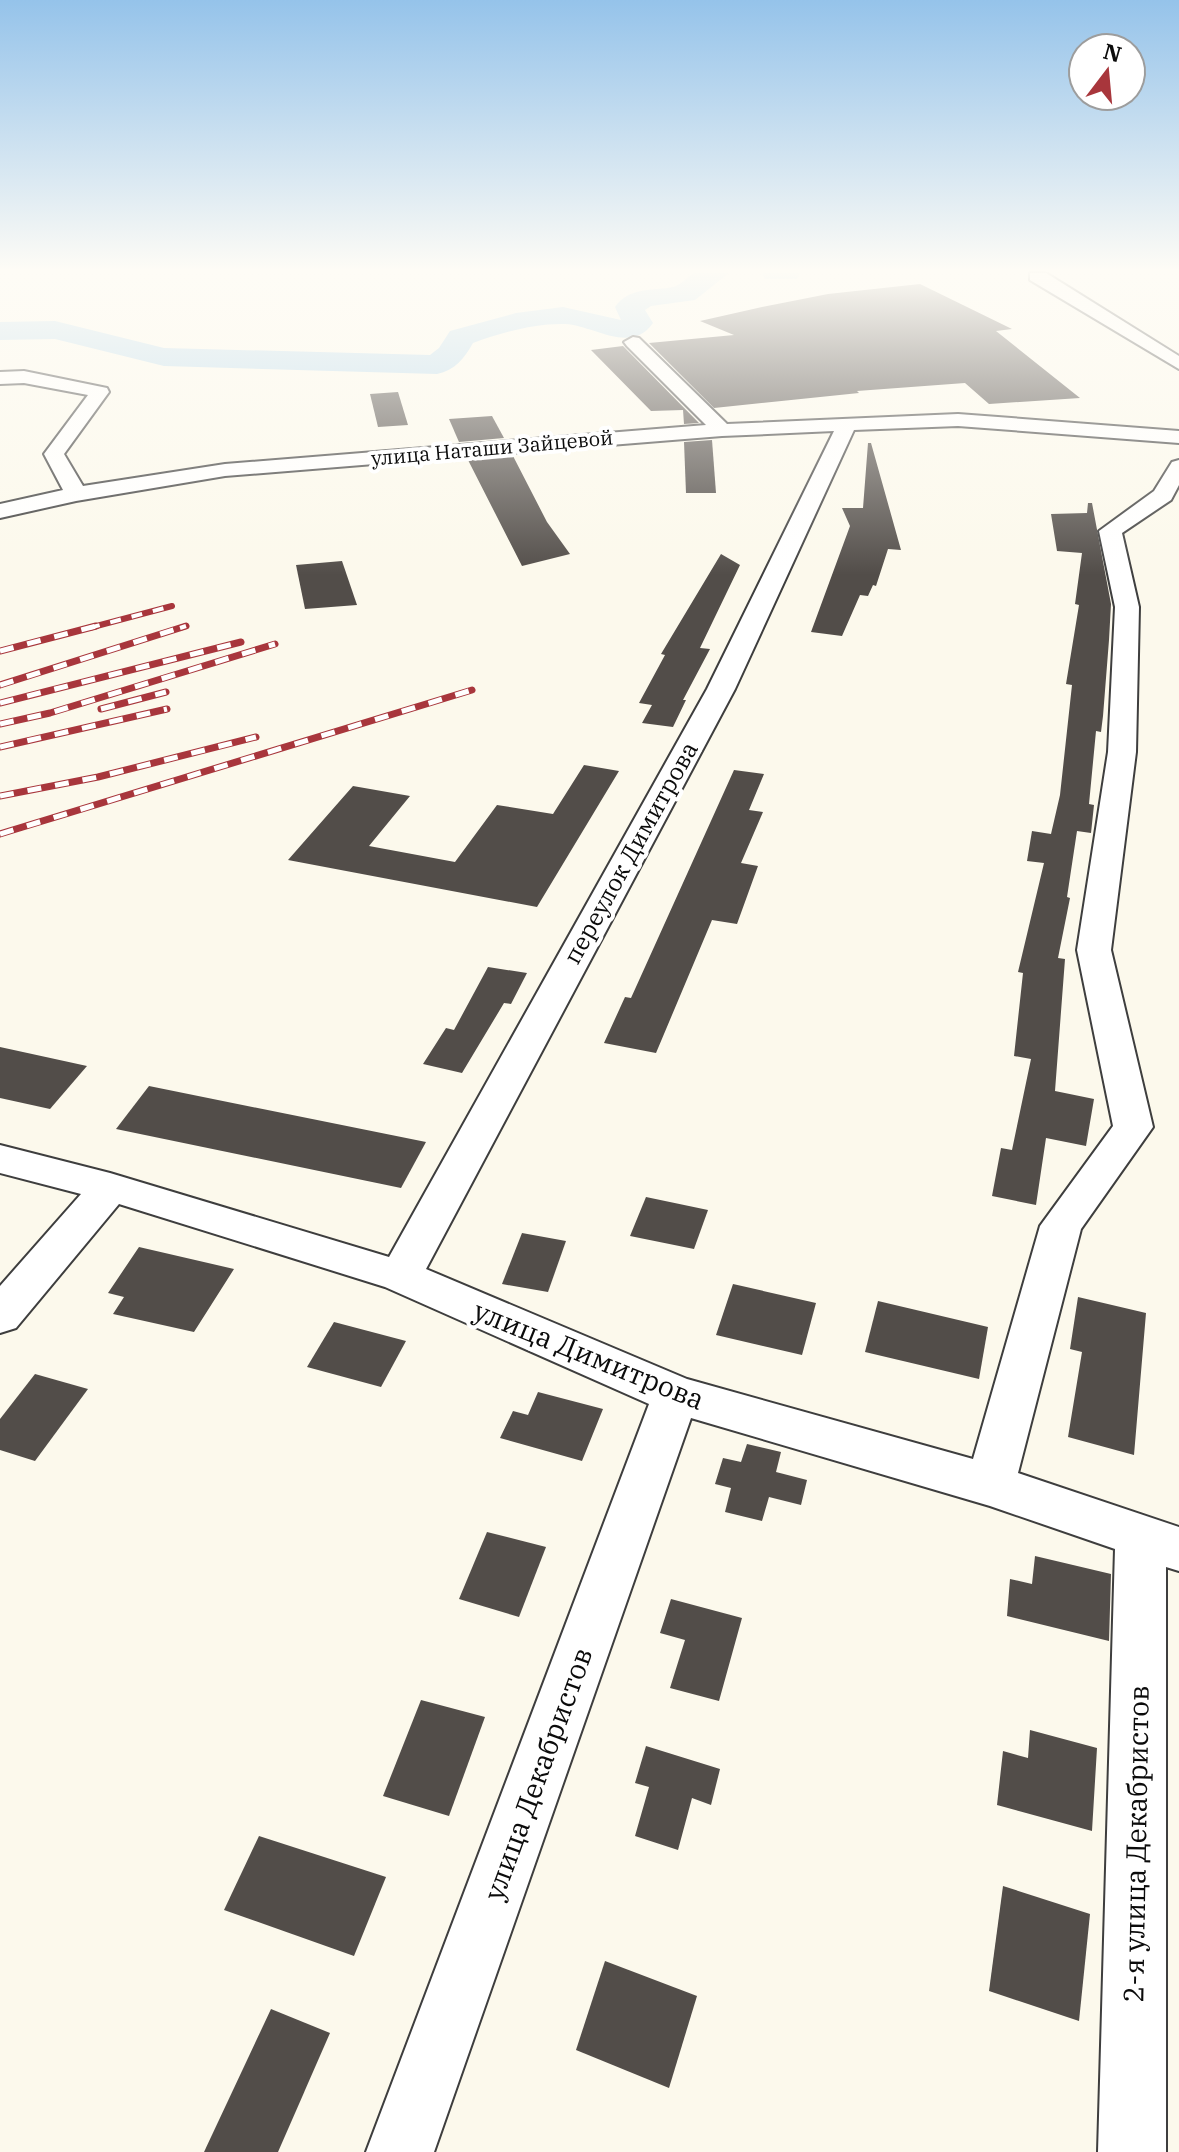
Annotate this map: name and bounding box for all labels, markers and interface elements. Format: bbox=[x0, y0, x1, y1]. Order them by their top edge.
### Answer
north arrow bbox=[1067, 32, 1147, 112]
text: N bbox=[1100, 36, 1125, 69]
street label: улица Наташи Зайцевой bbox=[370, 423, 614, 472]
street label: переулок Димитрова bbox=[556, 736, 705, 969]
street label: улица Димитрова bbox=[468, 1291, 710, 1418]
street label: улица Декабристов bbox=[475, 1642, 600, 1905]
street label: 2-я улица Декабристов bbox=[1114, 1685, 1157, 2003]

